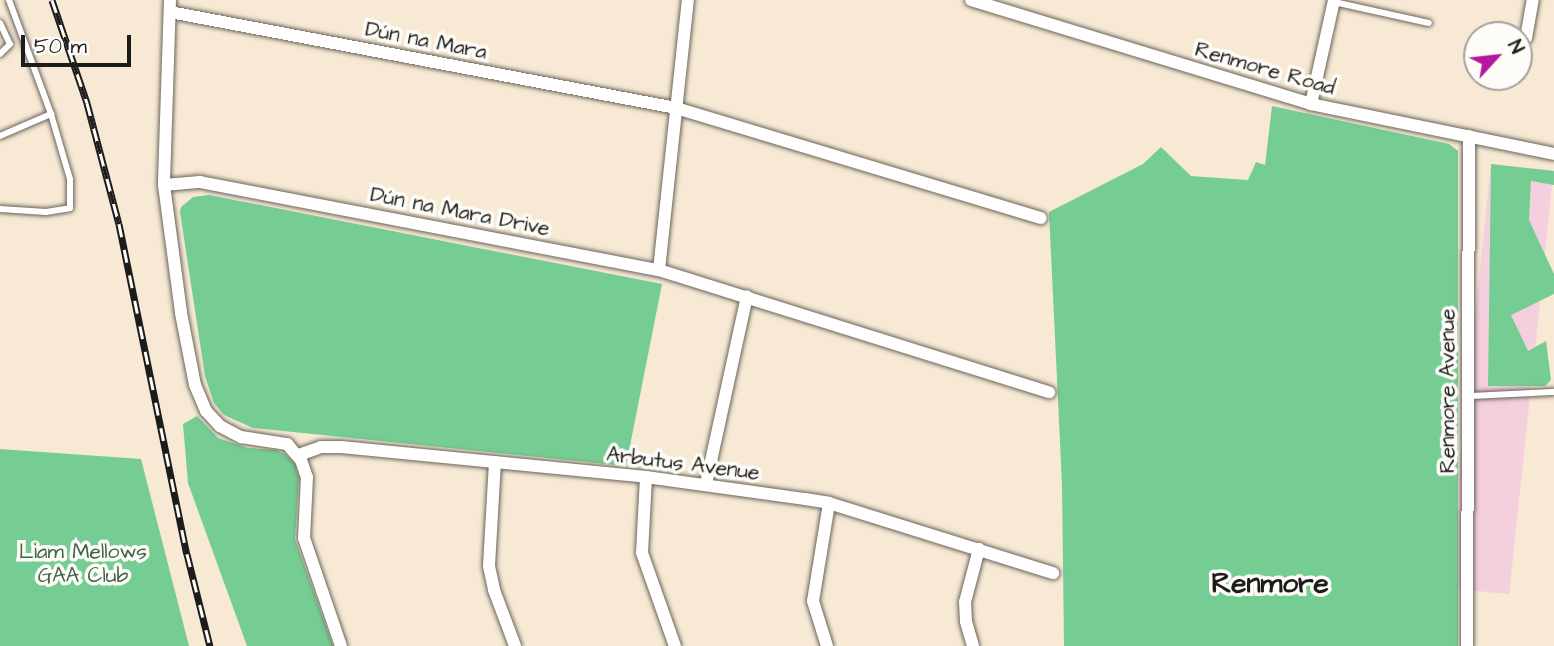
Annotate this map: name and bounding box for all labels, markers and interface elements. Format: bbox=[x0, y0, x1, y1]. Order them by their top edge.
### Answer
street label: Dún na Mara bbox=[363, 17, 489, 65]
scale bar bbox=[24, 21, 135, 65]
north arrow bbox=[1463, 21, 1533, 91]
text: 50 m bbox=[34, 32, 87, 61]
text: N bbox=[1501, 36, 1530, 59]
street label: Renmore Road bbox=[1192, 37, 1338, 101]
street label: Dún na Mara Drive bbox=[368, 182, 552, 242]
street label: Renmore Avenue bbox=[1435, 309, 1461, 473]
street label: Arbutus Avenue bbox=[605, 442, 761, 486]
park label: Liam Mellows GAA Club bbox=[19, 539, 147, 589]
district label: Renmore bbox=[1211, 567, 1329, 601]

